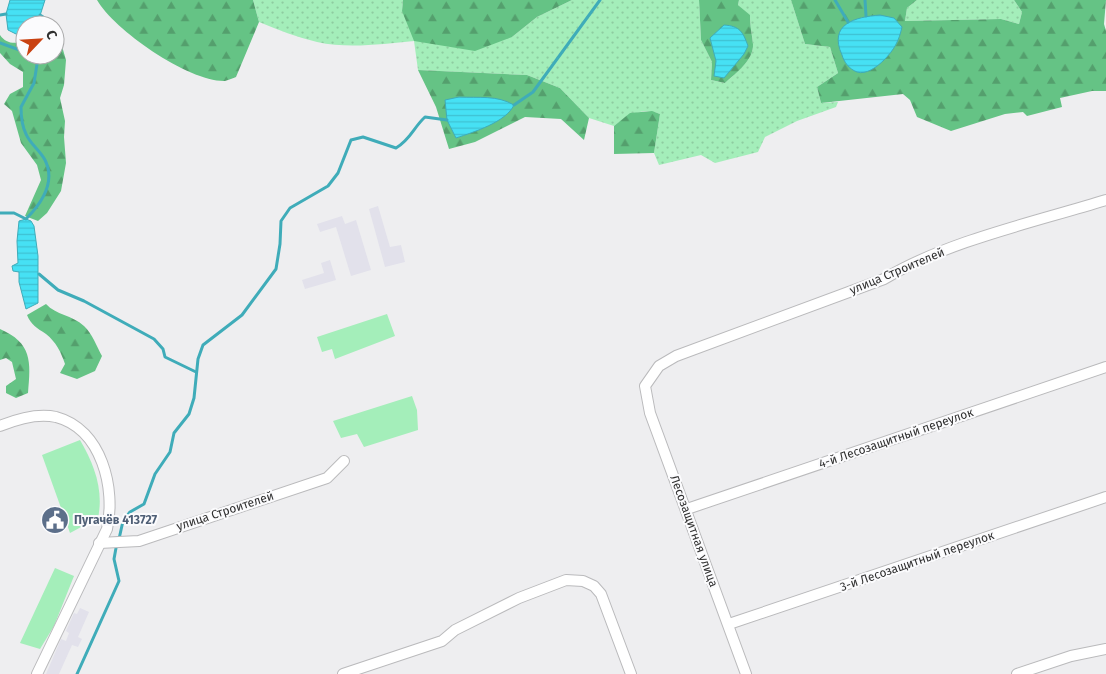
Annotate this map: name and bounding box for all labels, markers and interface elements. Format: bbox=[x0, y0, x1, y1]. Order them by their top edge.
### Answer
north arrow bbox=[15, 15, 65, 65]
text: С bbox=[42, 27, 61, 42]
street label: улица Строителей bbox=[847, 245, 947, 297]
street label: 4-й Лесозащитный переулок bbox=[817, 405, 976, 471]
street label: Лесозащитная улица bbox=[667, 473, 721, 589]
street label: улица Строителей bbox=[174, 489, 276, 533]
public building icon: Пугачёв 413727 bbox=[40, 505, 70, 535]
place label: Пугачёв 413727 bbox=[74, 513, 157, 527]
street label: 3-й Лесозащитный переулок bbox=[838, 528, 997, 594]

